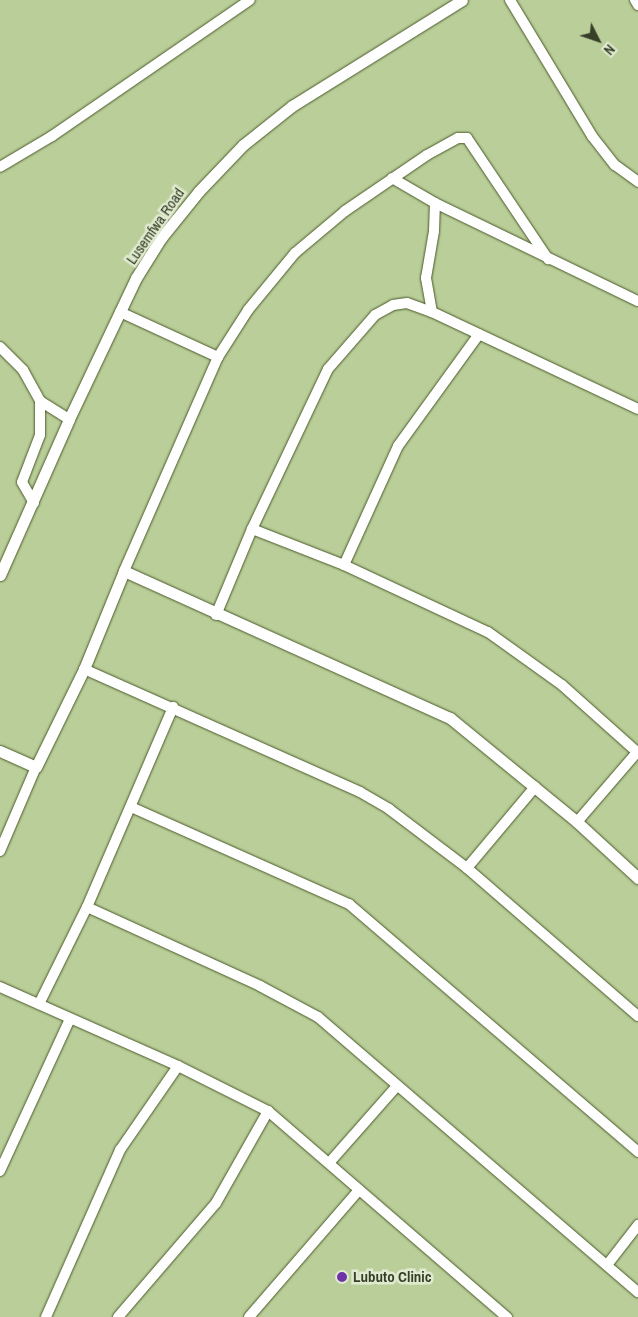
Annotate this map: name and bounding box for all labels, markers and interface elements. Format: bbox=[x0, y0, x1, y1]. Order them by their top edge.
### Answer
north arrow bbox=[573, 15, 623, 65]
text: N bbox=[600, 41, 619, 59]
street label: Lusemfwa Road bbox=[122, 184, 188, 268]
place label: Lubuto Clinic bbox=[353, 1268, 432, 1286]
marker: Lubuto Clinic bbox=[335, 1270, 349, 1284]

